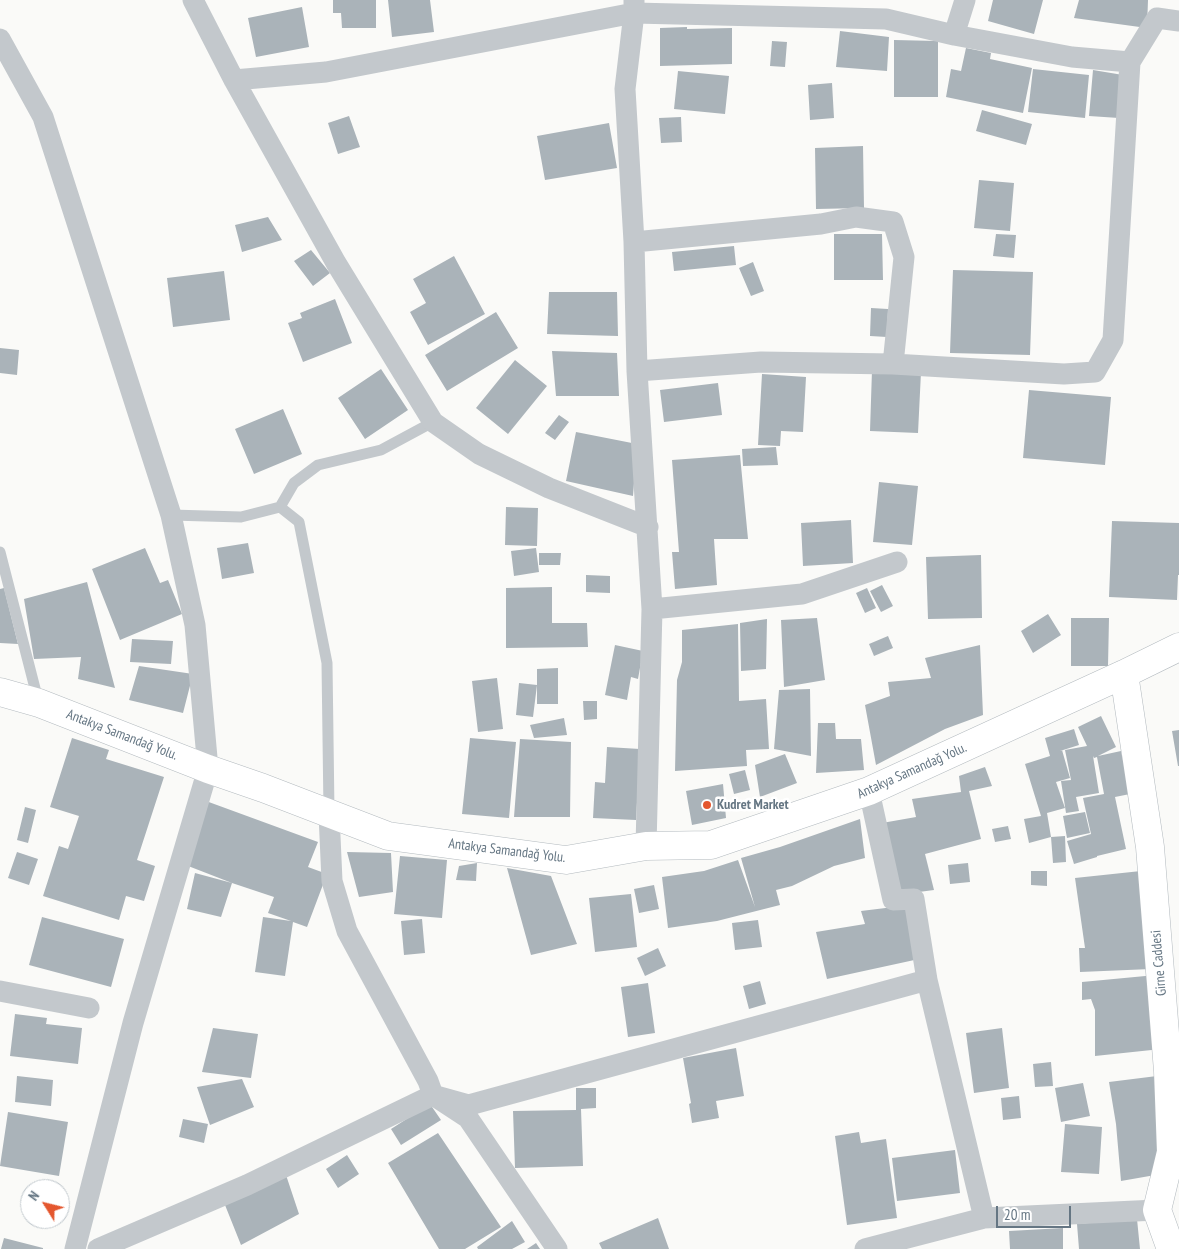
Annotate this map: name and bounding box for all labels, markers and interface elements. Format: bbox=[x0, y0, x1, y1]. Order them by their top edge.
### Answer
street label: Antakya Samandağ Yolu. bbox=[64, 706, 180, 764]
street label: Antakya Samandağ Yolu. bbox=[855, 739, 969, 803]
place label: Kudret Market bbox=[717, 797, 788, 813]
marker: Kudret Market bbox=[701, 799, 713, 811]
street label: Antakya Samandağ Yolu. bbox=[447, 835, 567, 867]
street label: Girne Caddesi bbox=[1148, 929, 1170, 997]
north arrow bbox=[20, 1179, 70, 1229]
text: N bbox=[24, 1187, 43, 1204]
scale bar bbox=[999, 1196, 1074, 1228]
text: 20 m bbox=[1004, 1205, 1030, 1224]

